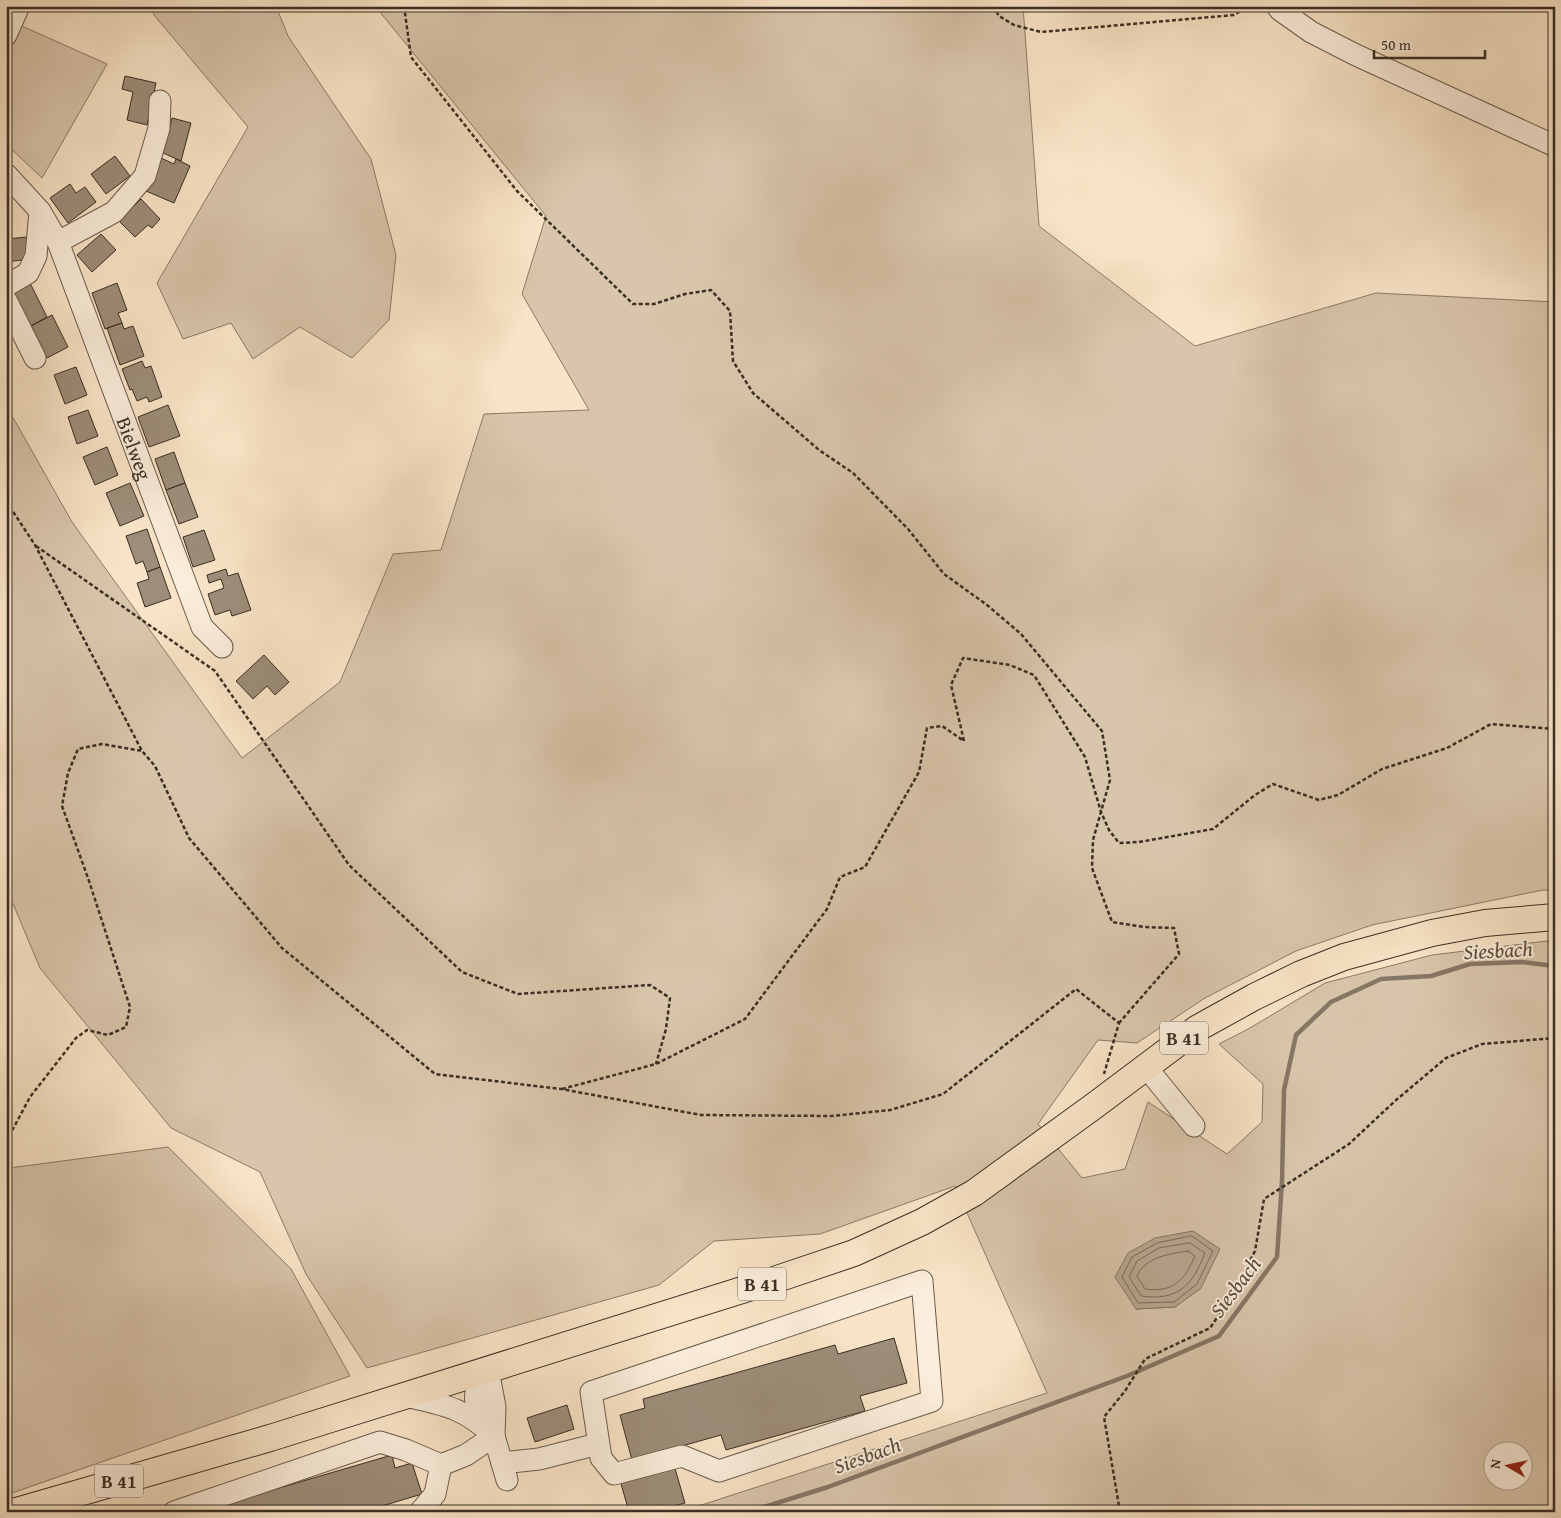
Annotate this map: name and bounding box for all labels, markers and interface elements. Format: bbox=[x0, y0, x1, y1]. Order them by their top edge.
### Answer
scale bar bbox=[1374, 28, 1485, 60]
text: 50 m bbox=[1381, 34, 1412, 55]
street label: Bielweg bbox=[110, 412, 160, 484]
water label: Siesbach bbox=[1463, 933, 1534, 967]
road number: B 41 bbox=[1160, 1021, 1208, 1054]
water label: Siesbach bbox=[1202, 1250, 1268, 1324]
road number: B 41 bbox=[738, 1268, 786, 1300]
water label: Siesbach bbox=[829, 1428, 905, 1481]
north arrow bbox=[1484, 1440, 1534, 1490]
text: N bbox=[1485, 1457, 1506, 1470]
road number: B 41 bbox=[95, 1464, 143, 1498]

